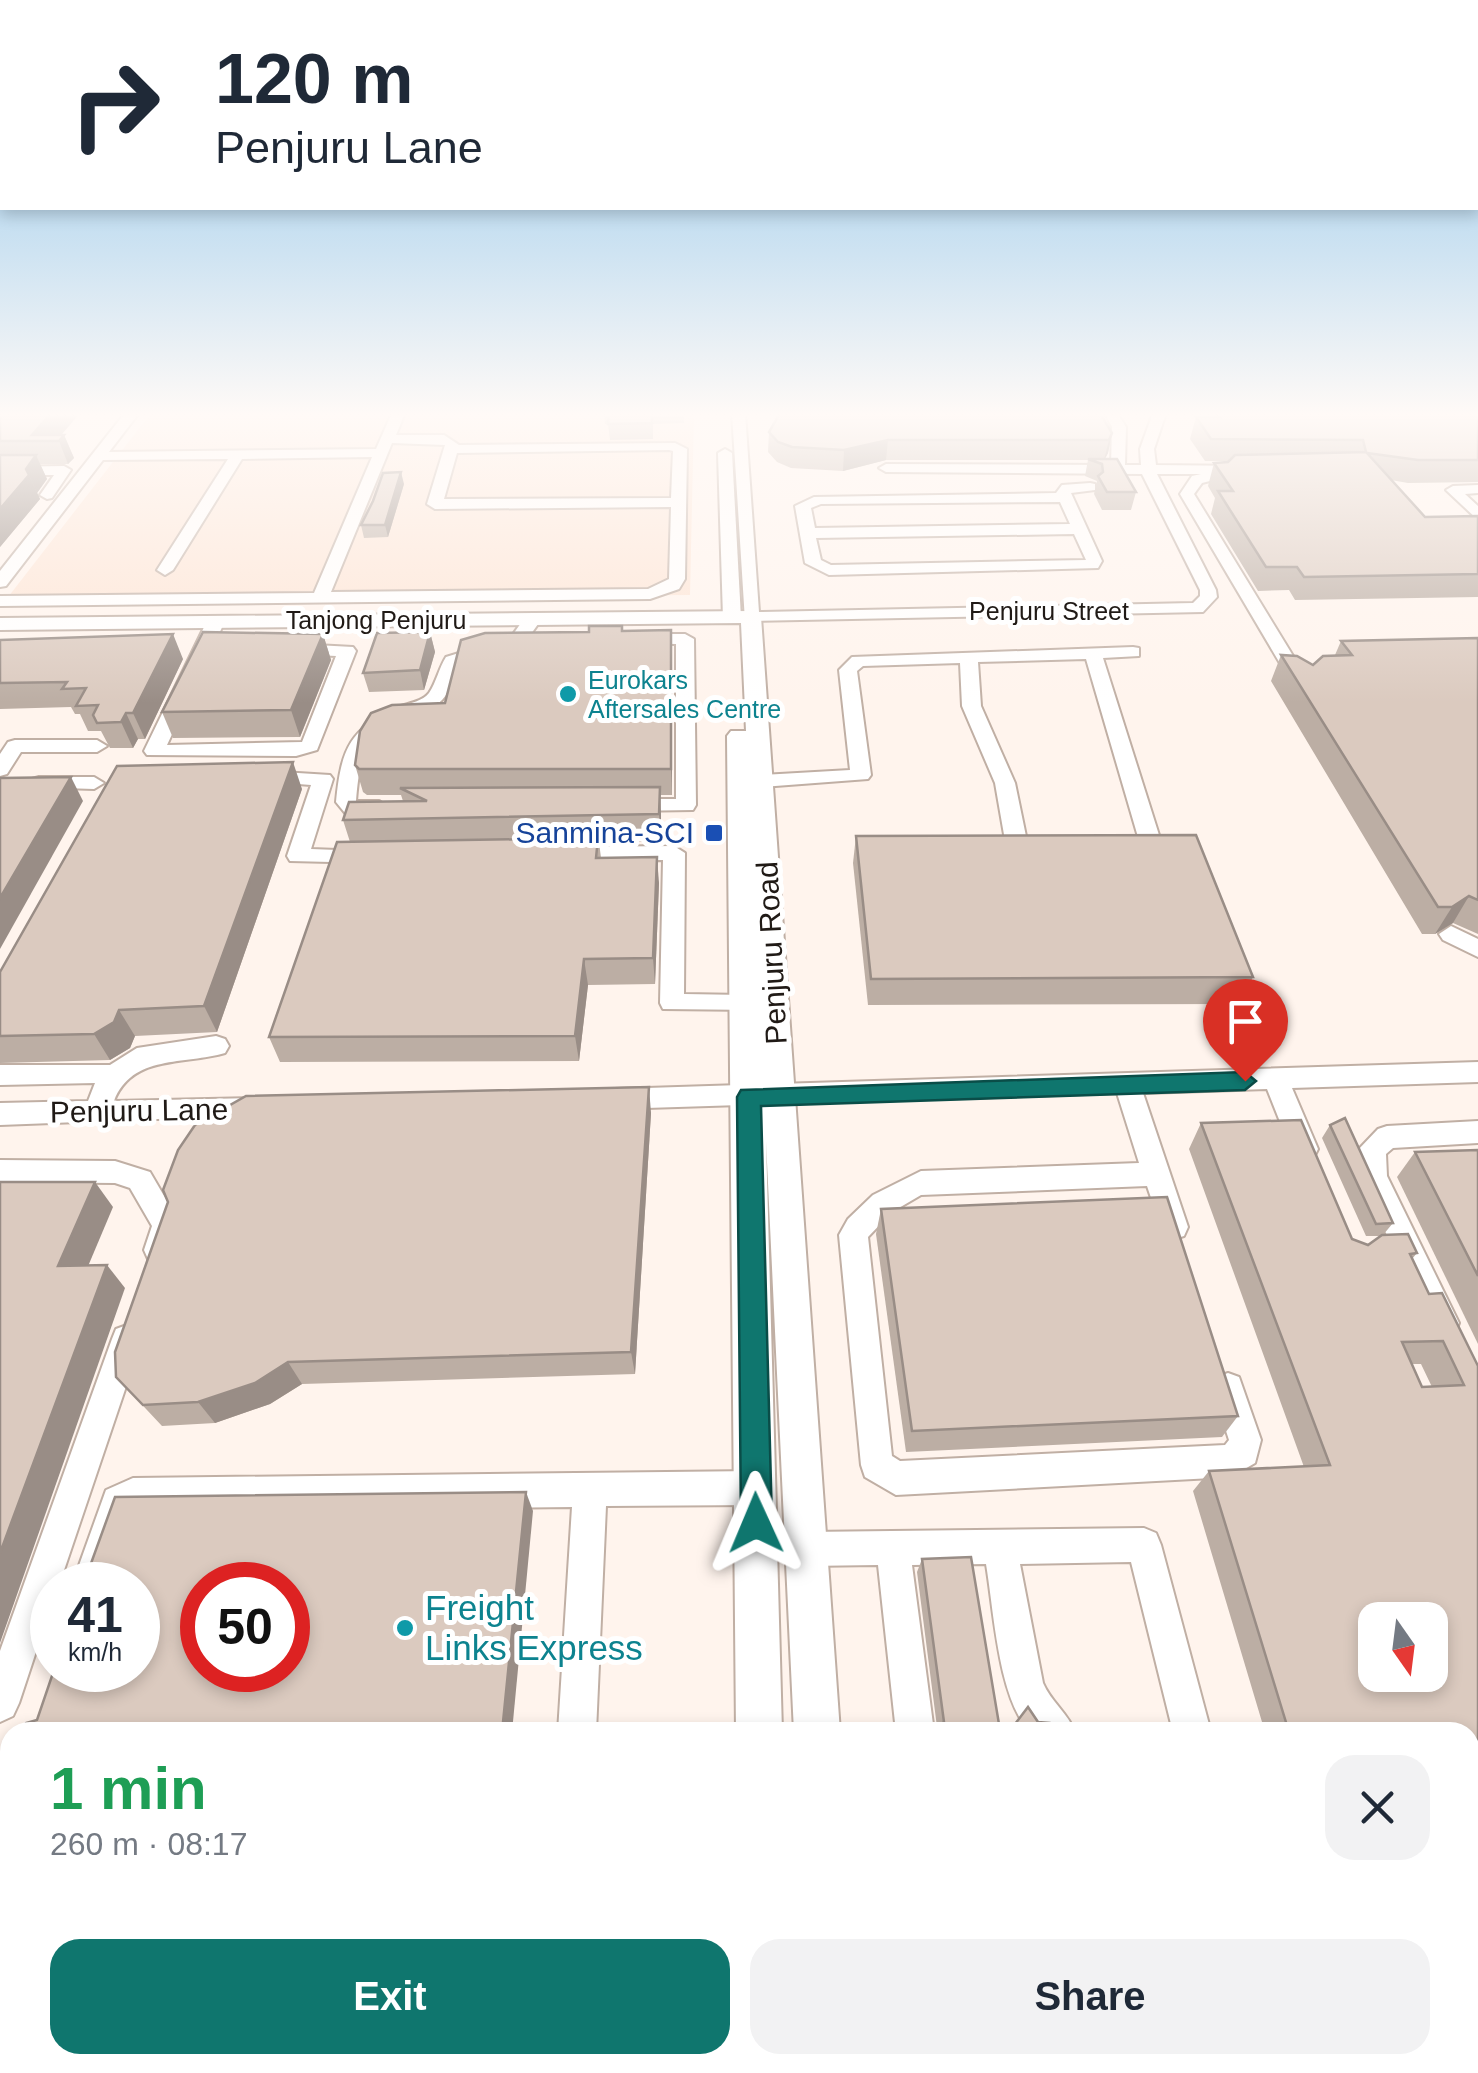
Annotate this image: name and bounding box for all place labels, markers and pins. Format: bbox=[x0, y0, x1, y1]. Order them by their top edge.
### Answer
place label: Eurokars Aftersales Centre bbox=[588, 666, 781, 723]
marker: Eurokars Aftersales Centre bbox=[557, 683, 579, 705]
place label: Sanmina-SCI bbox=[516, 816, 694, 849]
marker: Sanmina-SCI bbox=[703, 822, 725, 844]
pin bbox=[1203, 979, 1288, 1082]
place label: Freight Links Express bbox=[425, 1588, 643, 1667]
marker: Freight Links Express bbox=[394, 1617, 416, 1639]

